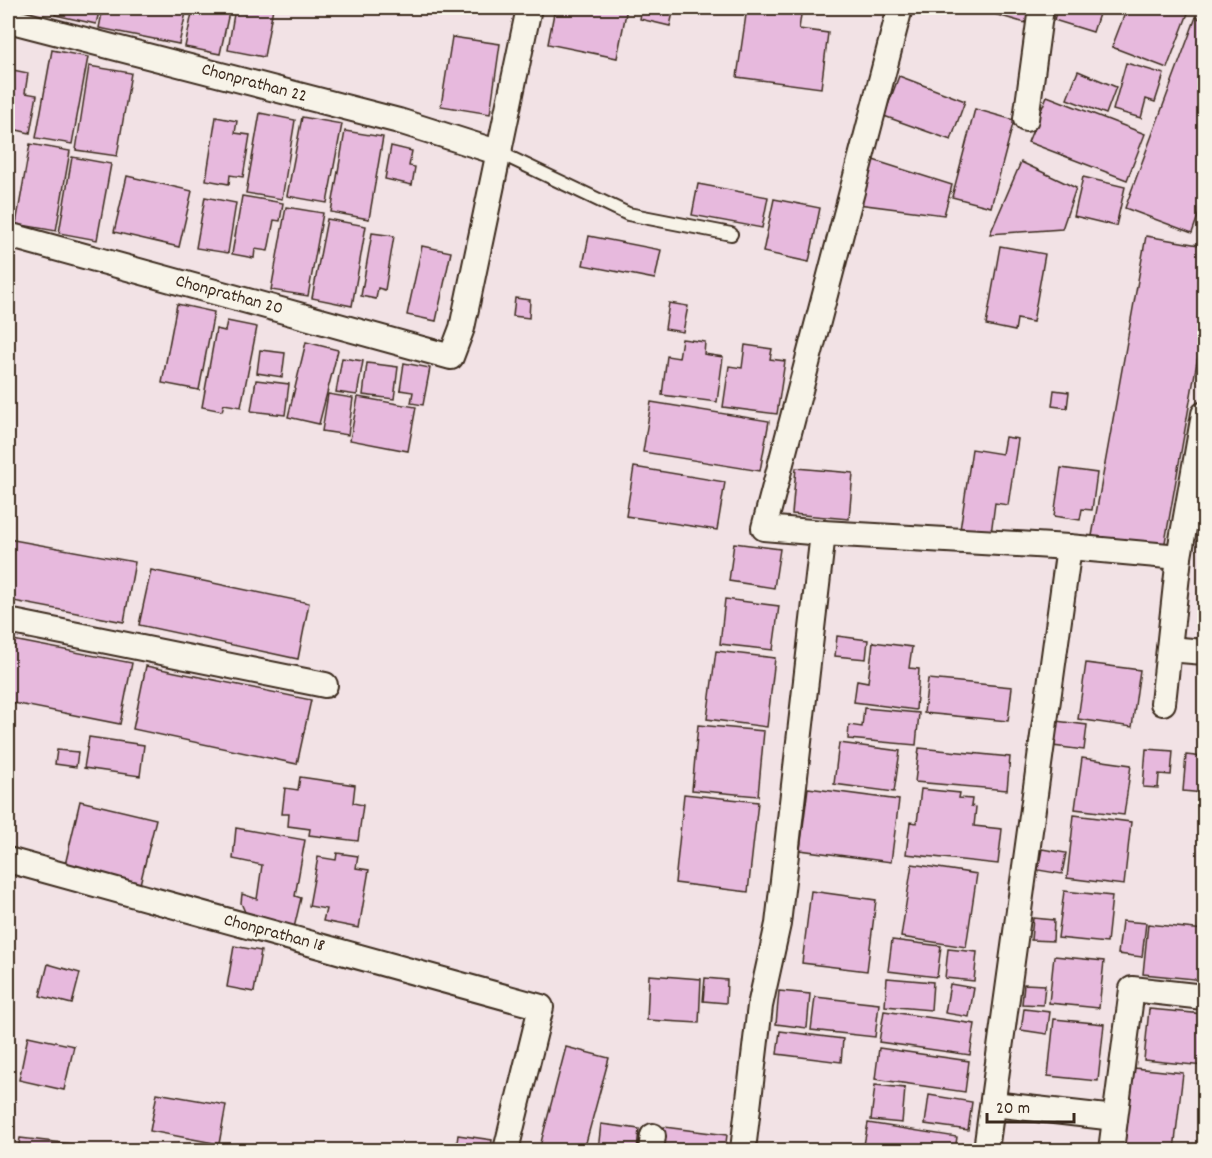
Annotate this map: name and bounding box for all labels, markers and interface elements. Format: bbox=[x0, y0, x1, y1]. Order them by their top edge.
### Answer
street label: Chonprathan 22 bbox=[198, 58, 310, 110]
street label: Chonprathan 20 bbox=[172, 270, 286, 322]
street label: Chonprathan 18 bbox=[221, 908, 327, 960]
scale bar bbox=[987, 1086, 1074, 1124]
text: 20 m bbox=[996, 1097, 1030, 1122]

